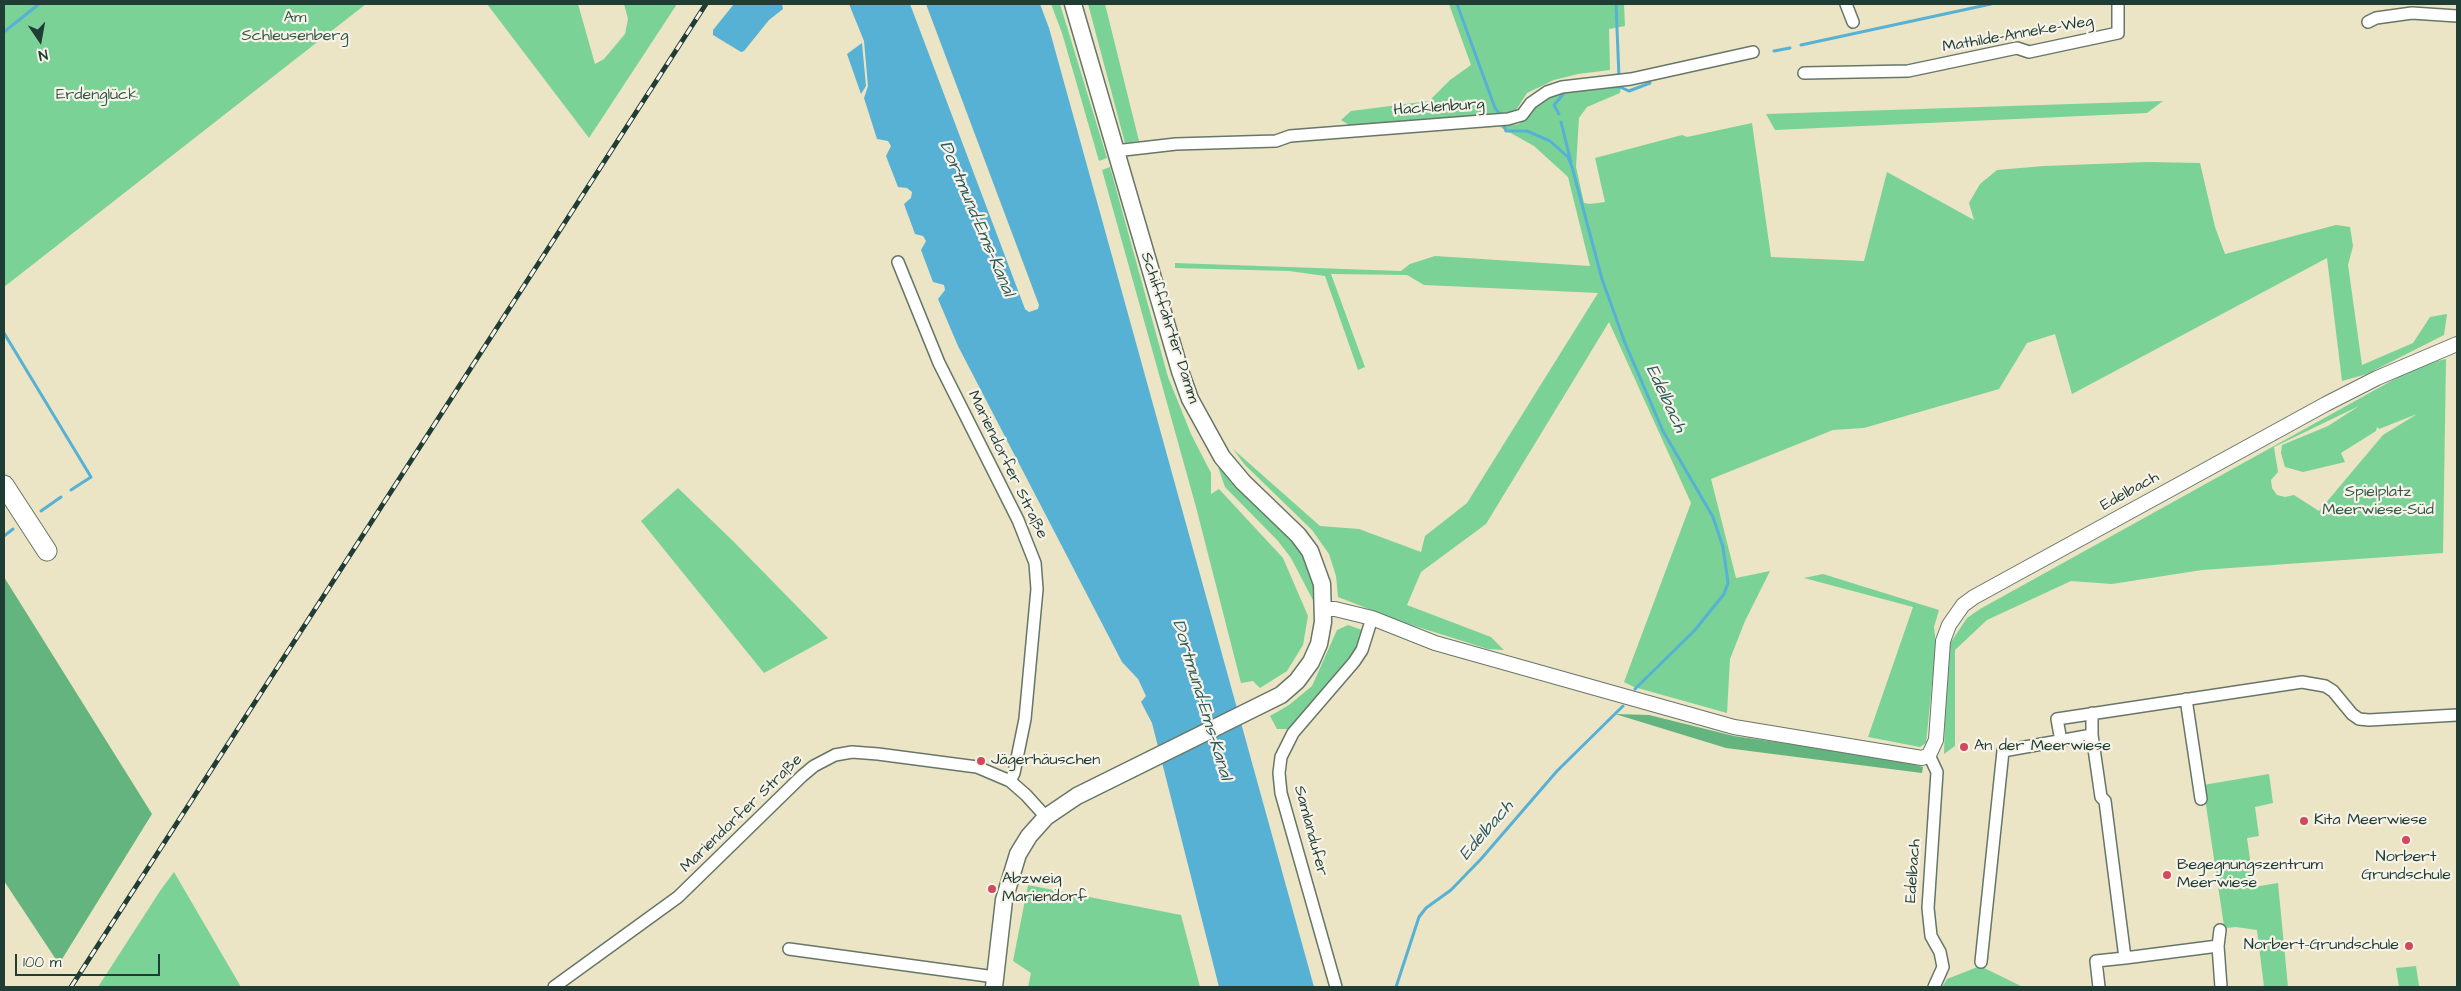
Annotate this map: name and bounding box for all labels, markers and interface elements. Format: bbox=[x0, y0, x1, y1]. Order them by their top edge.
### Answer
park label: Am Schleusenberg bbox=[241, 9, 349, 47]
street label: Mathilde-Anneke-Weg bbox=[1941, 12, 2095, 58]
north arrow bbox=[15, 15, 65, 65]
text: N bbox=[37, 44, 49, 65]
park label: Erdenglück bbox=[56, 86, 138, 106]
street label: Hacklenburg bbox=[1393, 95, 1485, 121]
water label: Dortmund-Ems-Kanal bbox=[934, 138, 1018, 300]
street label: Schifffahrter Damm bbox=[1135, 250, 1203, 406]
water label: Edelbach bbox=[1640, 362, 1690, 436]
street label: Mariendorfer Straße bbox=[963, 388, 1051, 542]
street label: Edelbach bbox=[2097, 468, 2163, 516]
park label: Spielplatz Meerwiese-Süd bbox=[2322, 483, 2434, 521]
water label: Dortmund-Ems-Kanal bbox=[1166, 617, 1236, 783]
place label: An der Meerwiese bbox=[1974, 737, 2111, 757]
marker: An der Meerwiese bbox=[1958, 741, 1970, 753]
street label: Mariendorfer Straße bbox=[677, 751, 807, 877]
place label: Jägerhäuschen bbox=[991, 751, 1100, 771]
marker: Jägerhäuschen bbox=[975, 755, 987, 767]
street label: Samlandufer bbox=[1289, 784, 1331, 878]
water label: Edelbach bbox=[1455, 797, 1519, 865]
place label: Kita Meerwiese bbox=[2314, 811, 2427, 831]
marker: Kita Meerwiese bbox=[2298, 815, 2310, 827]
marker: Norbert Grundschule bbox=[2400, 834, 2412, 846]
street label: Edelbach bbox=[1902, 838, 1926, 904]
place label: Norbert Grundschule bbox=[2361, 848, 2451, 886]
place label: Begegnungszentrum Meerwiese bbox=[2177, 856, 2323, 894]
marker: Begegnungszentrum Meerwiese bbox=[2161, 869, 2173, 881]
place label: Abzweig Mariendorf bbox=[1002, 870, 1087, 908]
marker: Abzweig Mariendorf bbox=[986, 883, 998, 895]
place label: Norbert-Grundschule bbox=[2244, 936, 2399, 956]
marker: Norbert-Grundschule bbox=[2403, 940, 2415, 952]
scale bar bbox=[18, 944, 162, 976]
text: 100 m bbox=[23, 952, 62, 973]

